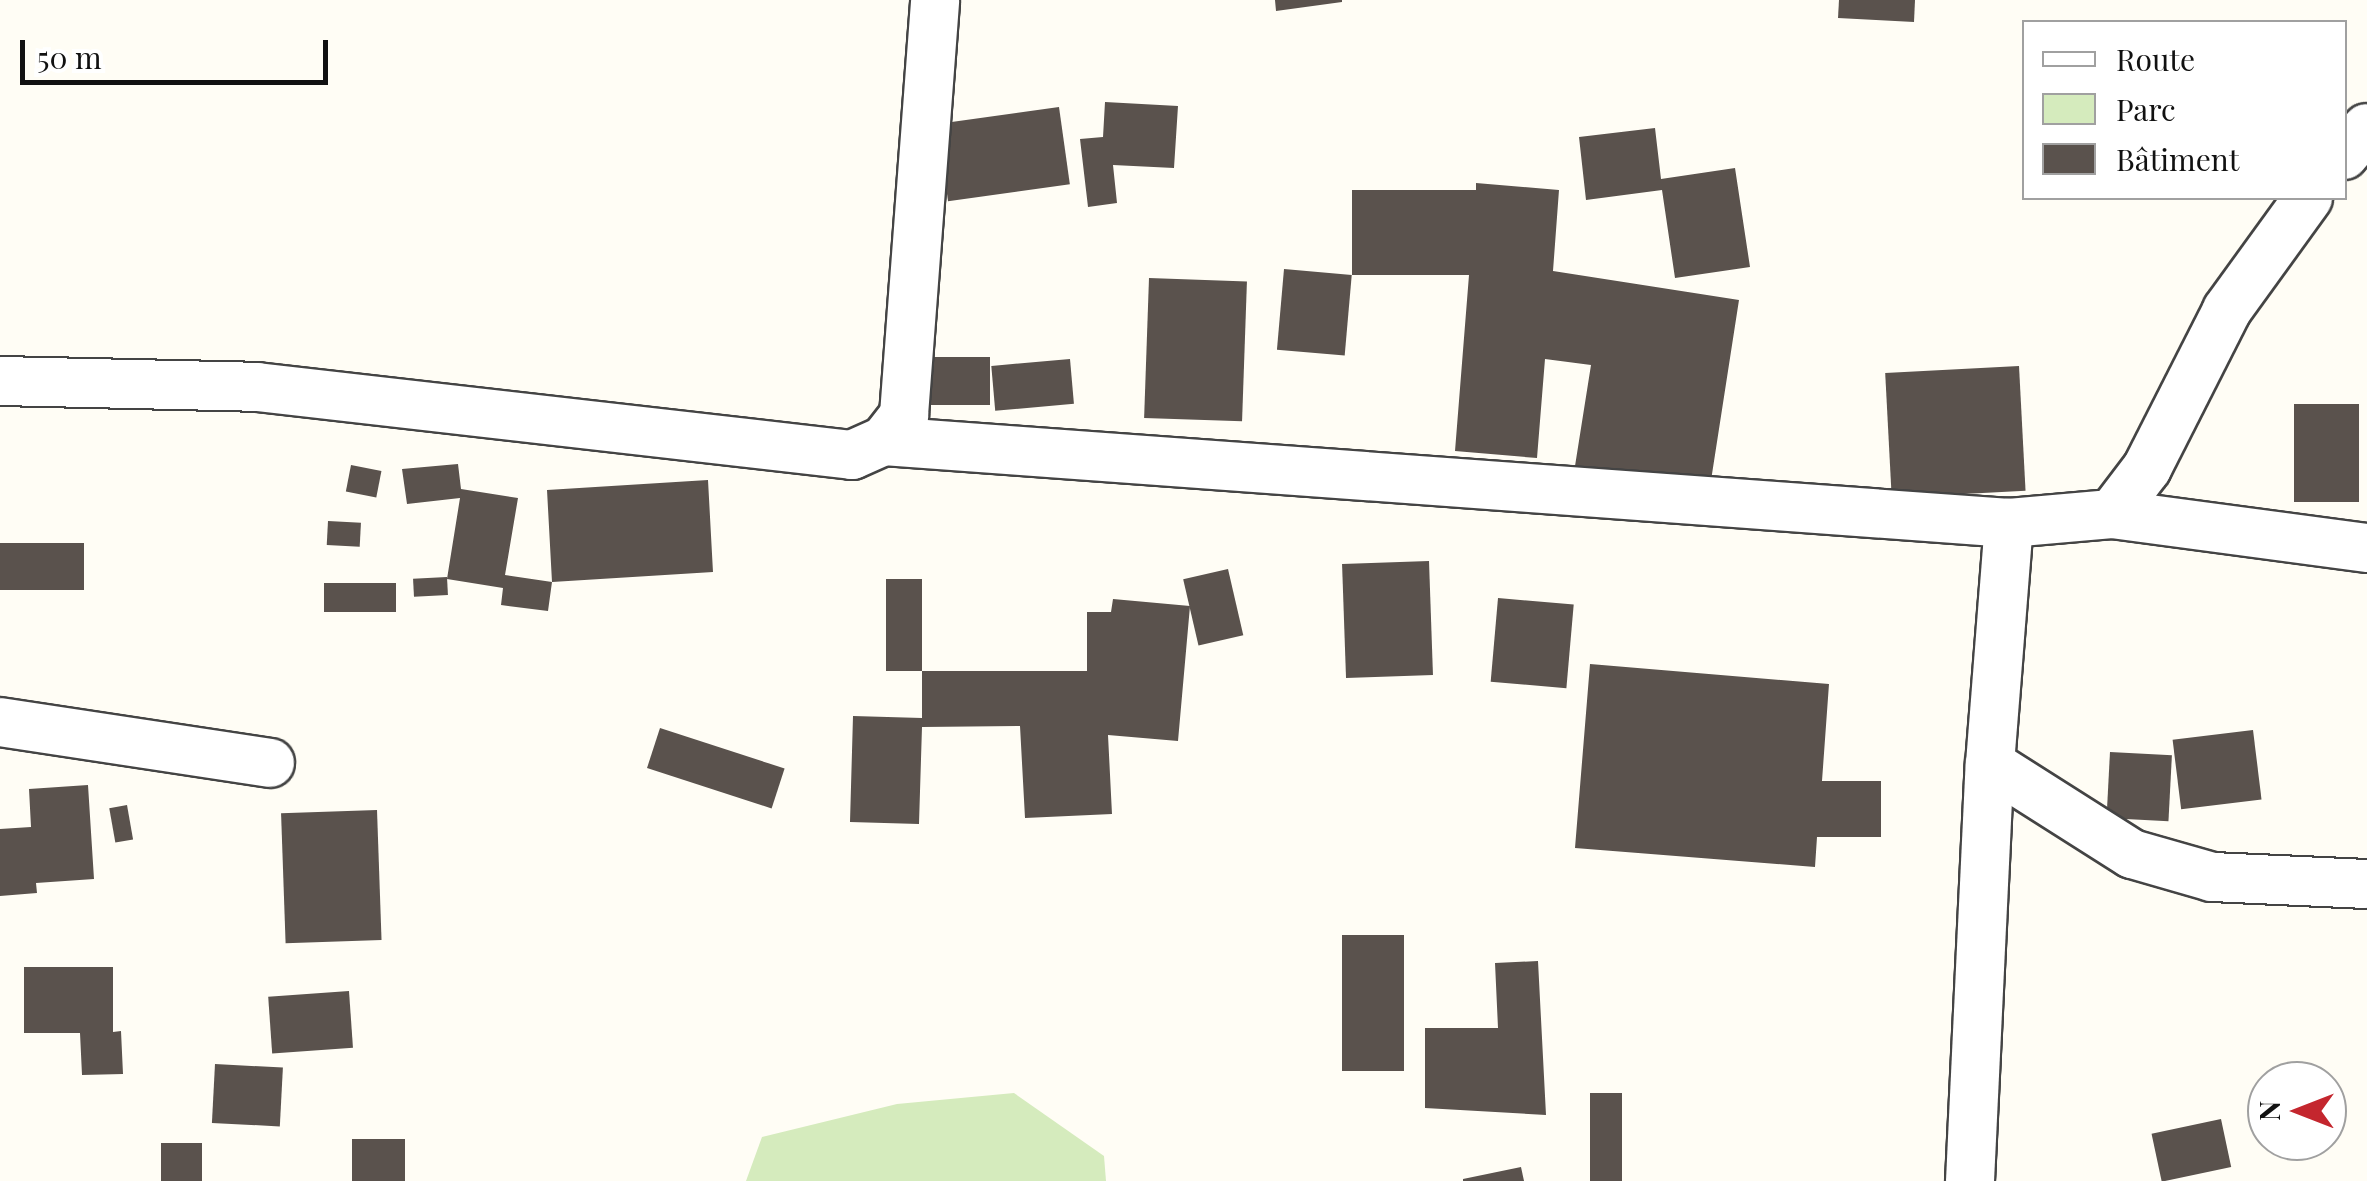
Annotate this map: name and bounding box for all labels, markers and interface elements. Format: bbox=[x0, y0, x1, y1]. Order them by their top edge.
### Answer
scale bar bbox=[25, 20, 332, 82]
legend bbox=[2022, 20, 2347, 200]
text: 50 m bbox=[37, 37, 102, 77]
text: Route bbox=[2116, 39, 2195, 79]
text: Parc bbox=[2116, 89, 2176, 129]
text: Bâtiment bbox=[2116, 139, 2239, 179]
north arrow bbox=[2247, 1061, 2347, 1161]
text: N bbox=[2250, 1101, 2287, 1121]

